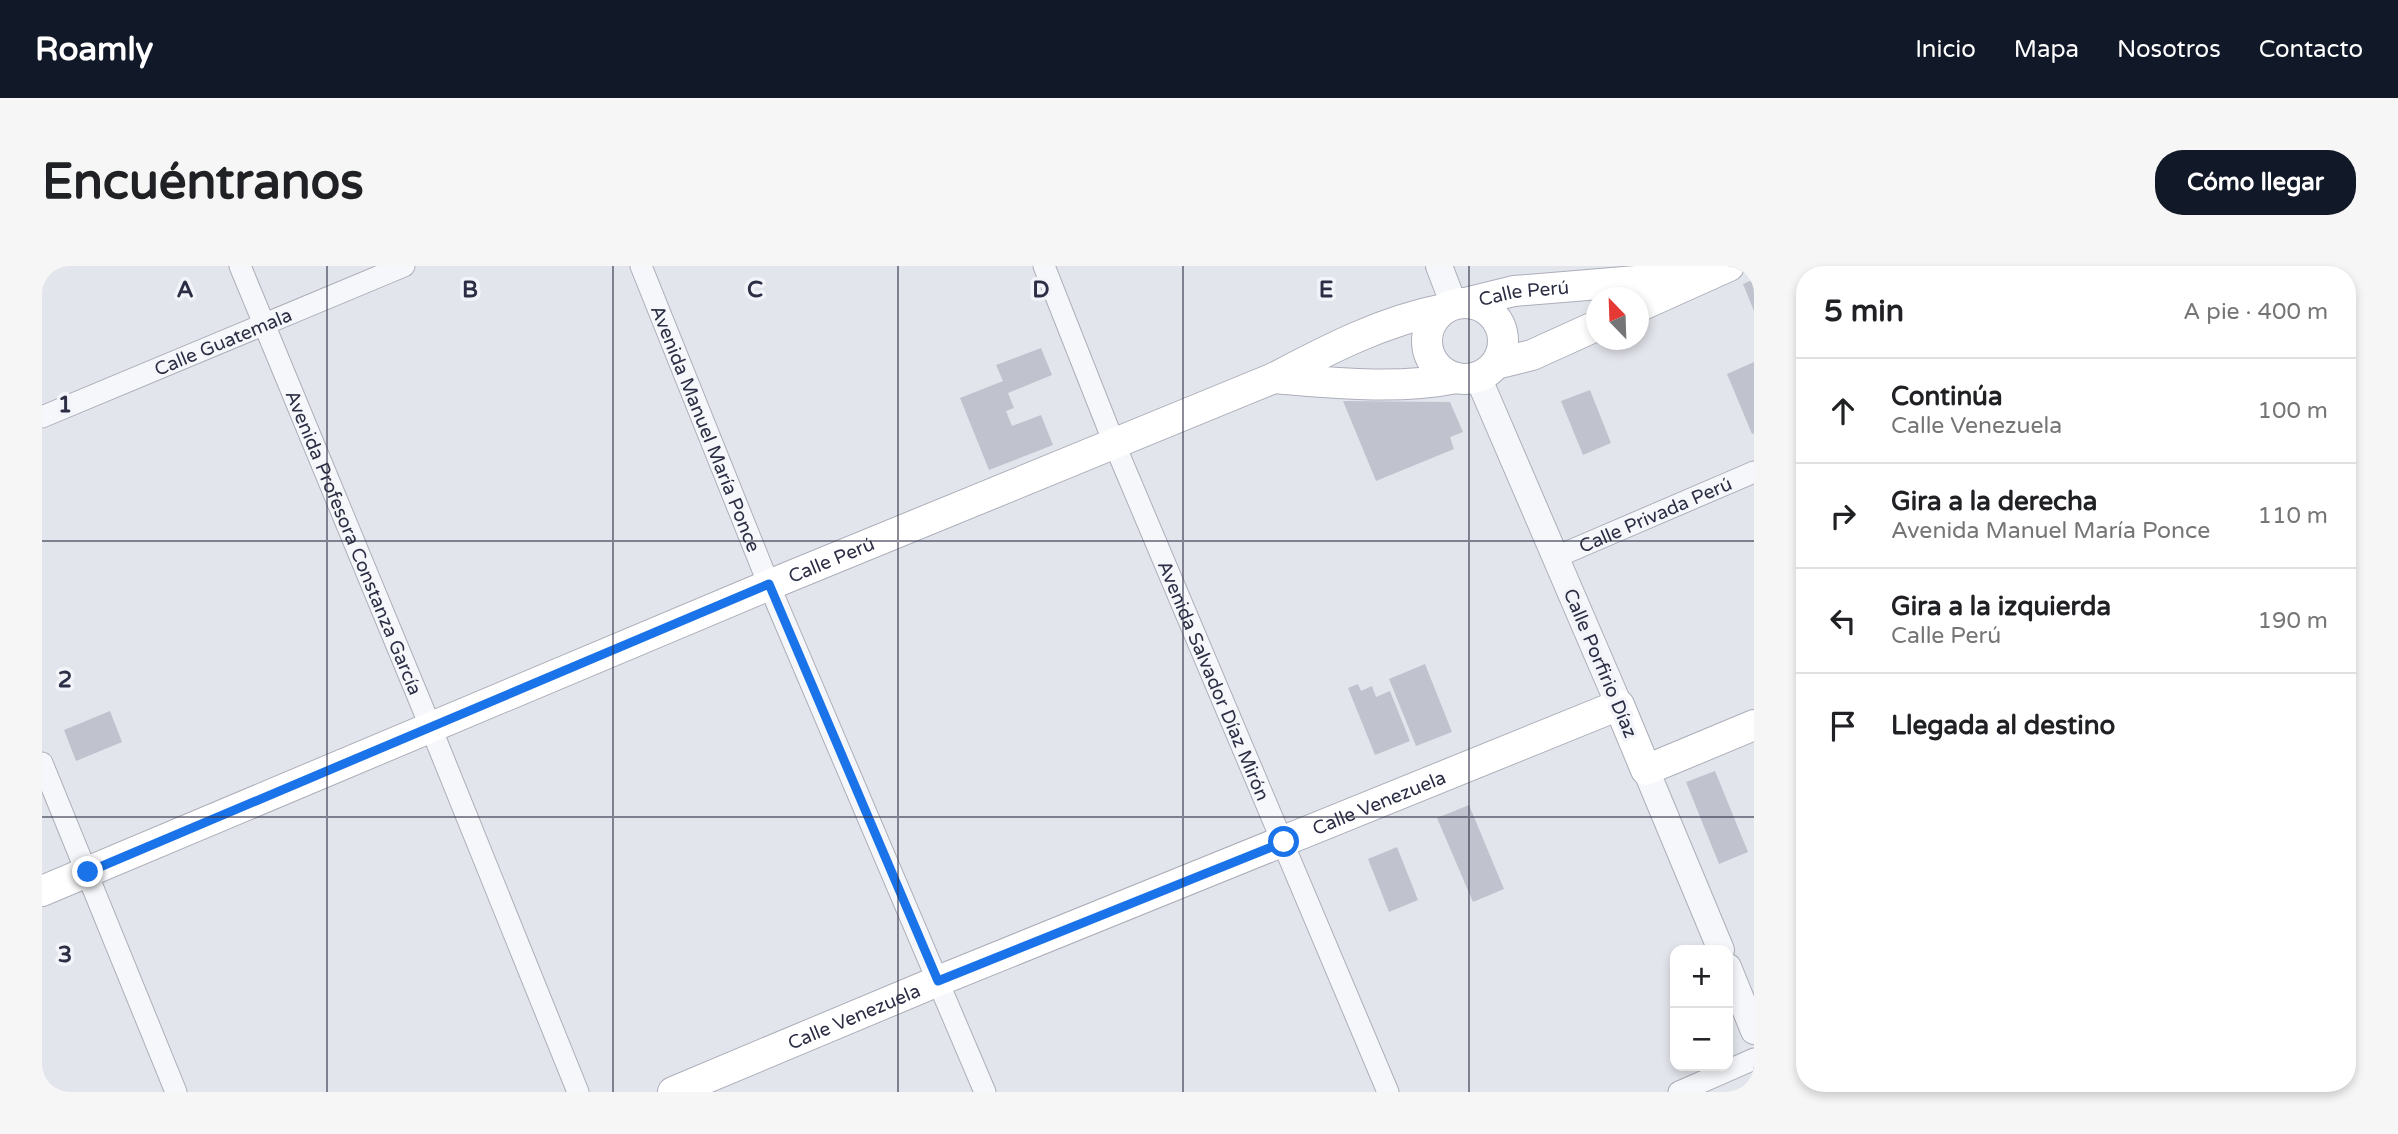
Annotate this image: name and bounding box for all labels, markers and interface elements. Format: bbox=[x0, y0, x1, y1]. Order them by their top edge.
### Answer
text: Roamly bbox=[35, 30, 153, 69]
text: Inicio bbox=[1915, 35, 1976, 64]
text: Mapa bbox=[2014, 35, 2079, 64]
text: Nosotros bbox=[2117, 35, 2221, 64]
text: Contacto bbox=[2259, 35, 2363, 64]
button: Cómo llegar bbox=[2155, 150, 2356, 215]
text: Encuéntranos bbox=[42, 153, 364, 212]
text: A bbox=[176, 276, 194, 304]
text: B bbox=[462, 276, 478, 304]
text: C bbox=[747, 276, 763, 304]
text: D bbox=[1032, 276, 1050, 304]
text: E bbox=[1319, 276, 1333, 304]
street label: Calle Perú bbox=[1477, 277, 1570, 311]
north arrow bbox=[1586, 287, 1649, 350]
text: 5 min bbox=[1824, 293, 1904, 330]
text: A pie · 400 m bbox=[2183, 298, 2328, 326]
street label: Avenida Manuel María Ponce bbox=[646, 302, 765, 555]
street label: Calle Guatemala bbox=[151, 304, 295, 381]
text: Continúa bbox=[1891, 381, 2003, 412]
street label: Avenida Profesora Constanza García bbox=[281, 387, 426, 698]
text: 1 bbox=[58, 391, 72, 419]
icon: ahead bbox=[1824, 392, 1862, 430]
text: 100 m bbox=[2258, 397, 2328, 425]
text: Calle Venezuela bbox=[1891, 412, 2062, 440]
street label: Calle Privada Perú bbox=[1576, 473, 1735, 558]
text: Gira a la derecha bbox=[1891, 486, 2097, 517]
icon: right bbox=[1824, 497, 1862, 535]
text: 110 m bbox=[2258, 502, 2328, 530]
text: Avenida Manuel María Ponce bbox=[1891, 517, 2210, 545]
street label: Calle Perú bbox=[785, 533, 878, 588]
street label: Avenida Salvador Díaz Mirón bbox=[1153, 557, 1274, 804]
street label: Calle Porfirio Díaz bbox=[1559, 585, 1641, 741]
text: Gira a la izquierda bbox=[1891, 591, 2111, 622]
icon: left bbox=[1824, 602, 1862, 640]
text: 190 m bbox=[2258, 607, 2328, 635]
text: Calle Perú bbox=[1891, 622, 2001, 650]
text: 2 bbox=[58, 666, 72, 694]
icon: arrive bbox=[1824, 707, 1862, 745]
text: Llegada al destino bbox=[1891, 710, 2115, 741]
street label: Calle Venezuela bbox=[1309, 766, 1449, 840]
route start bbox=[1268, 826, 1299, 857]
route end bbox=[72, 856, 103, 887]
text: 3 bbox=[58, 941, 72, 969]
map controls bbox=[1670, 945, 1733, 1071]
button: + bbox=[1670, 945, 1733, 1008]
street label: Calle Venezuela bbox=[785, 980, 924, 1055]
button: − bbox=[1670, 1008, 1733, 1071]

